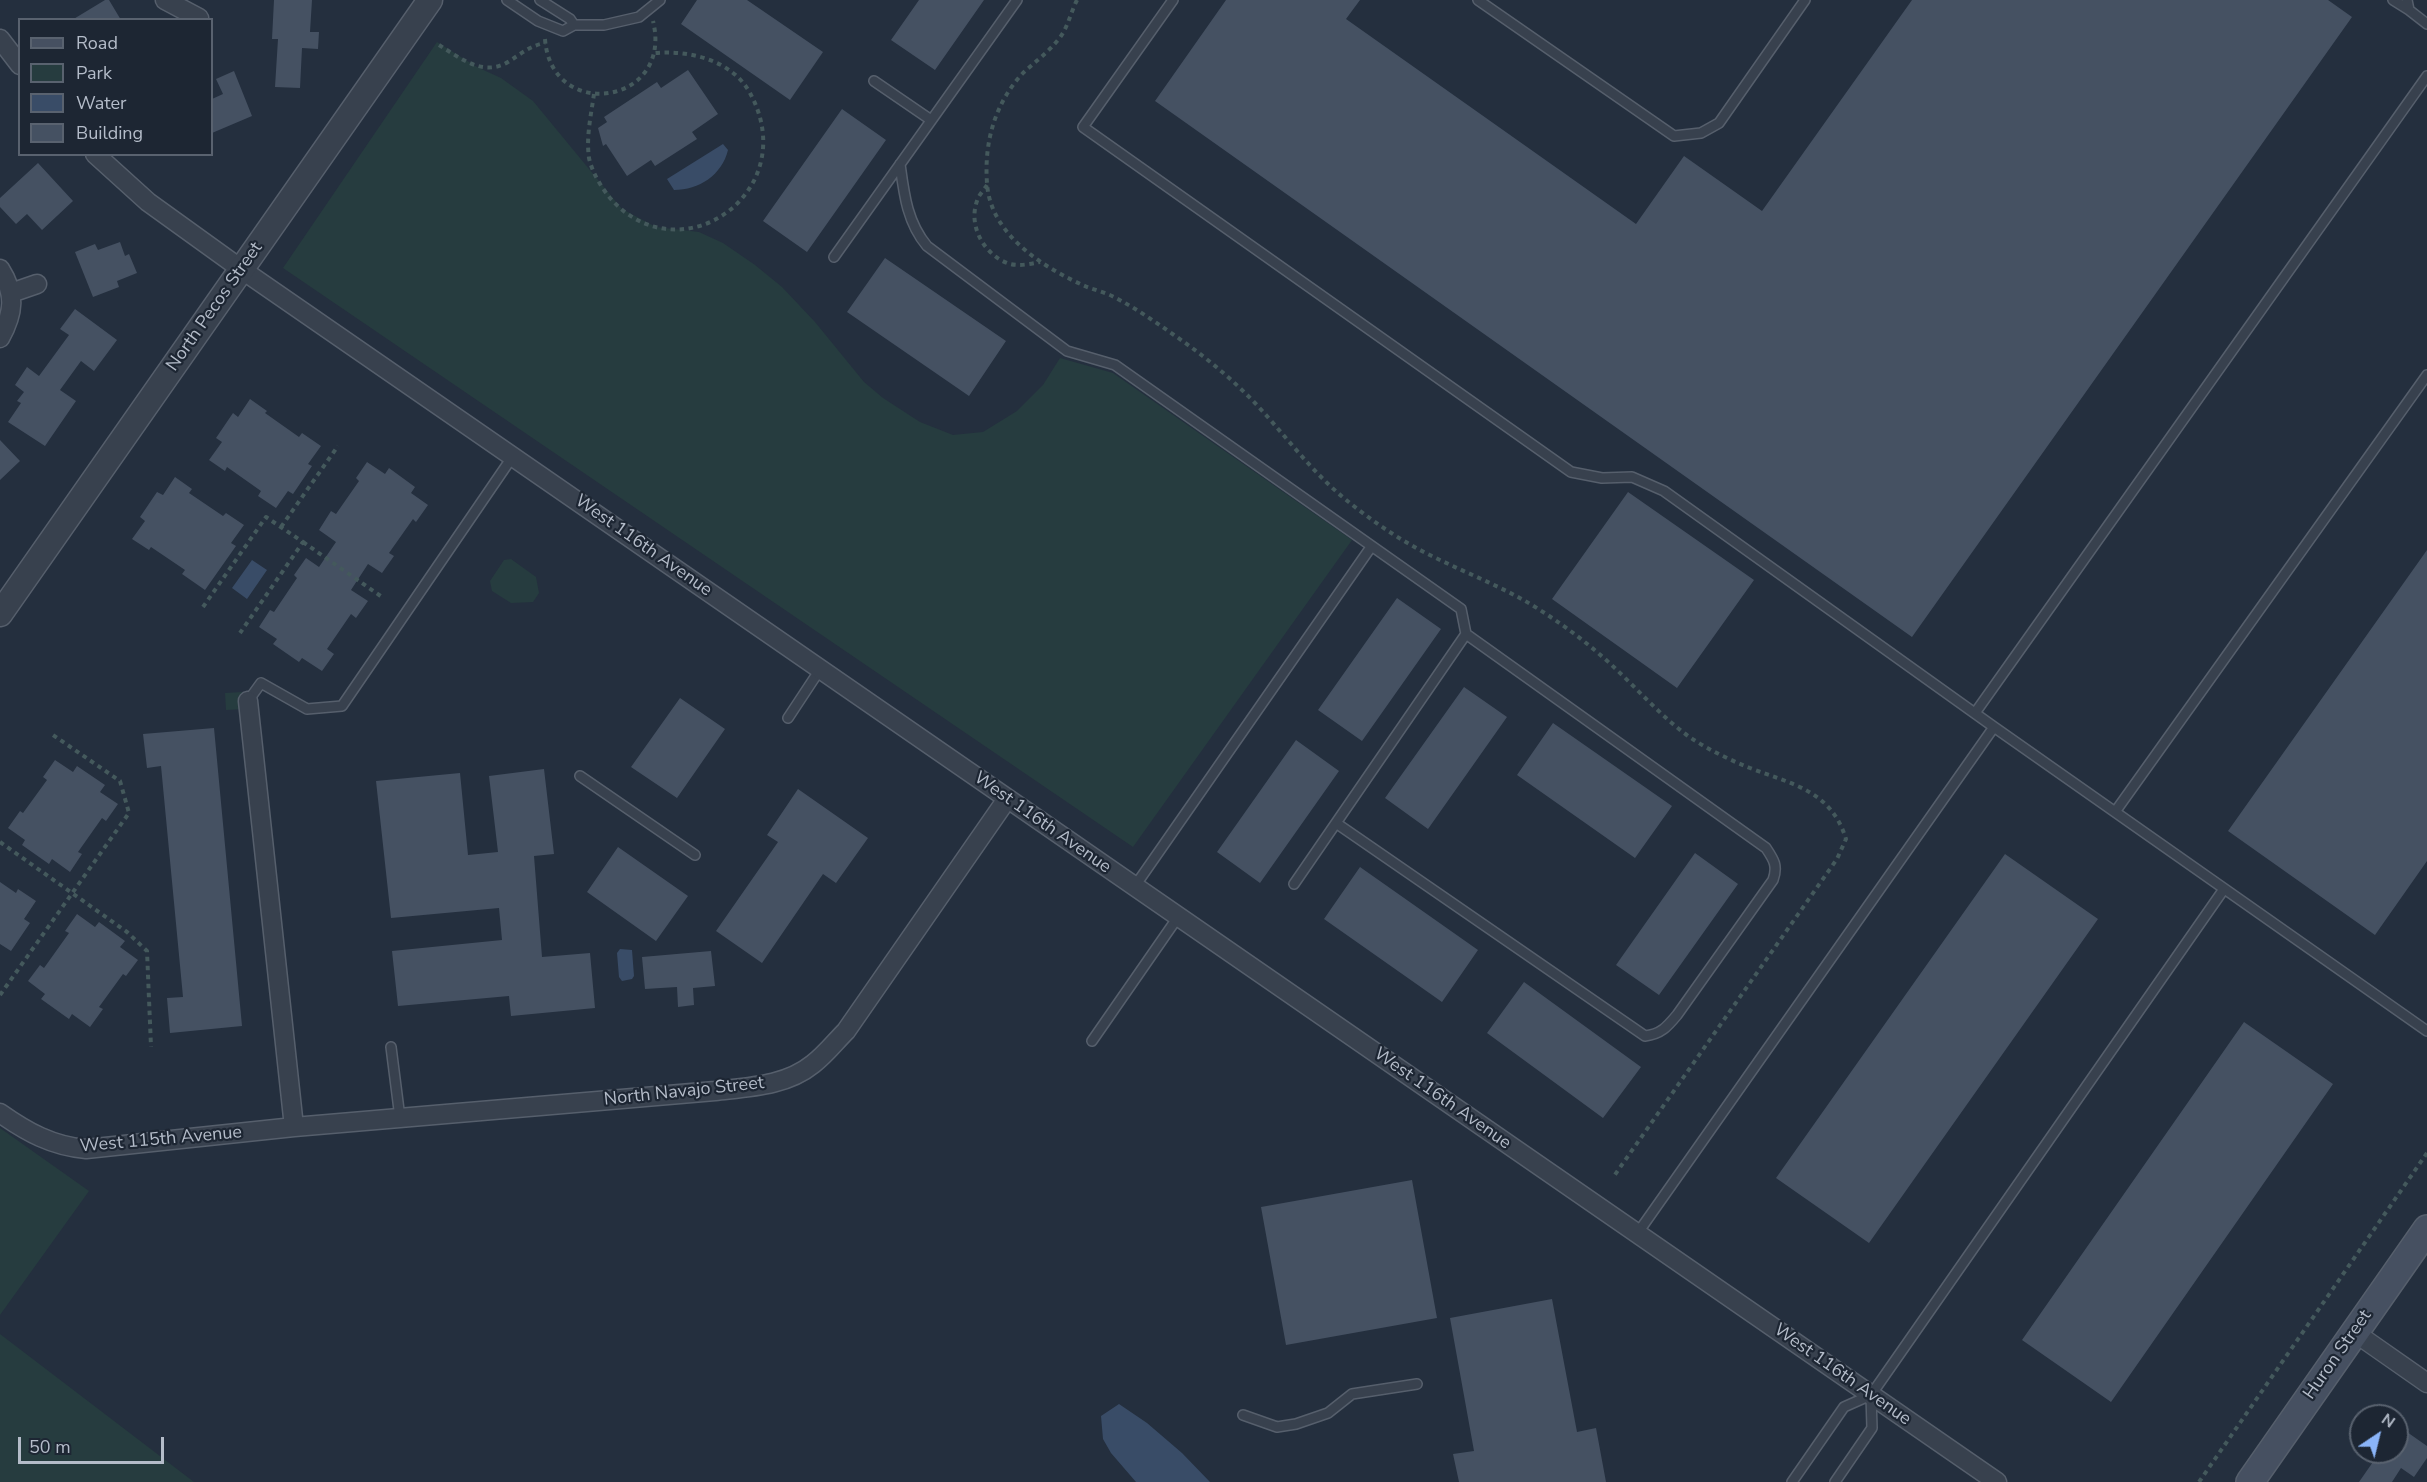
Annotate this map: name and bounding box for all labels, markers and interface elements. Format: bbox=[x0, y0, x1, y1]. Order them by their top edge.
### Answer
legend bbox=[18, 18, 213, 156]
text: Road bbox=[76, 31, 118, 55]
text: Park bbox=[76, 61, 112, 85]
text: Water bbox=[76, 91, 127, 115]
text: Building bbox=[76, 121, 143, 145]
street label: North Pecos Street bbox=[162, 238, 268, 376]
street label: West 116th Avenue bbox=[570, 491, 716, 601]
street label: West 116th Avenue bbox=[969, 768, 1115, 878]
street label: West 116th Avenue bbox=[1369, 1044, 1515, 1154]
street label: North Navajo Street bbox=[603, 1073, 765, 1111]
street label: West 115th Avenue bbox=[79, 1122, 243, 1158]
street label: Huron Street bbox=[2299, 1306, 2377, 1404]
street label: West 116th Avenue bbox=[1769, 1320, 1915, 1430]
north arrow bbox=[2349, 1404, 2409, 1464]
text: N bbox=[2377, 1408, 2399, 1433]
scale bar bbox=[21, 1425, 166, 1463]
text: 50 m bbox=[29, 1435, 71, 1459]

